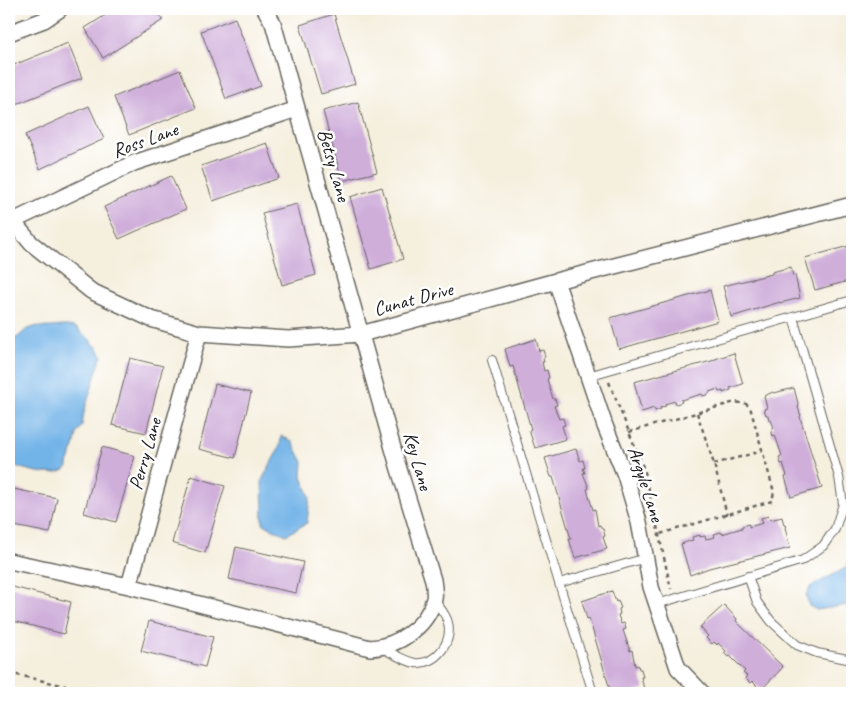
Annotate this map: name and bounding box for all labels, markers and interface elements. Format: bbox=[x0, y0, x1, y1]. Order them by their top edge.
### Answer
street label: Ross Lane bbox=[109, 116, 183, 163]
street label: Betsy Lane bbox=[312, 126, 357, 205]
street label: Cunat Drive bbox=[371, 276, 457, 322]
street label: Perry Lane bbox=[123, 414, 168, 493]
street label: Key Lane bbox=[398, 429, 439, 494]
street label: Argyle Lane bbox=[622, 443, 670, 526]

